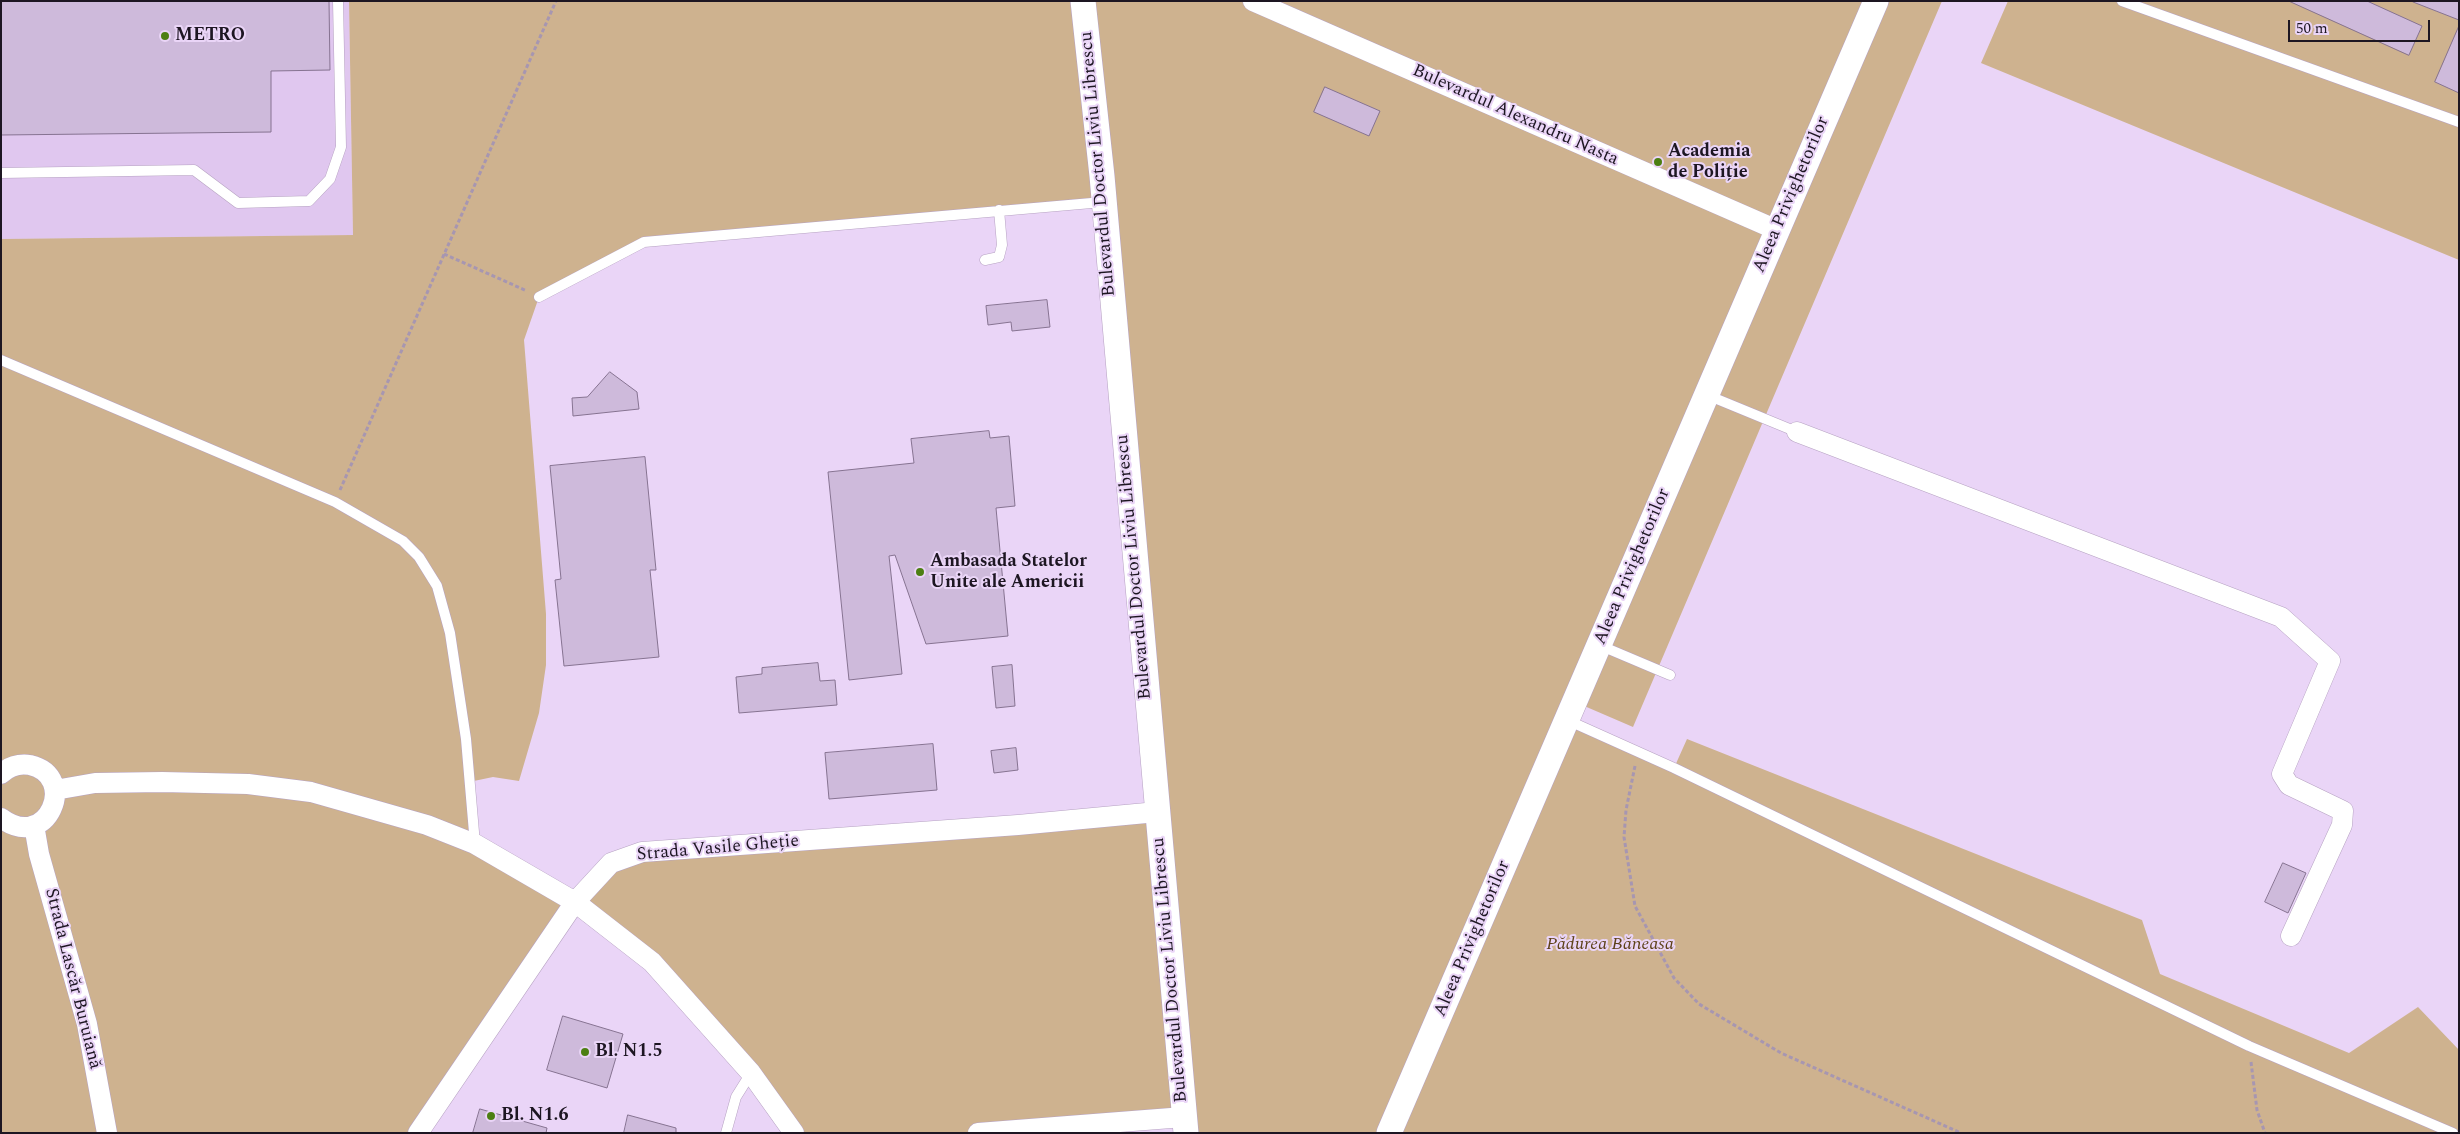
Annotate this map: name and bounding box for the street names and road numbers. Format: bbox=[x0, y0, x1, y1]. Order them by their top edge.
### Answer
street label: Bulevardul Doctor Liviu Librescu bbox=[1077, 31, 1121, 297]
street label: Bulevardul Alexandru Nasta bbox=[1409, 61, 1621, 171]
street label: Aleea Privighetorilor bbox=[1749, 114, 1835, 276]
street label: Bulevardul Doctor Liviu Librescu bbox=[1113, 434, 1157, 700]
street label: Aleea Privighetorilor bbox=[1590, 486, 1676, 648]
street label: Strada Vasile Gheție bbox=[636, 831, 800, 867]
street label: Bulevardul Doctor Liviu Librescu bbox=[1149, 837, 1193, 1103]
street label: Aleea Privighetorilor bbox=[1430, 858, 1516, 1020]
street label: Strada Lascăr Buruiană bbox=[39, 886, 105, 1072]

